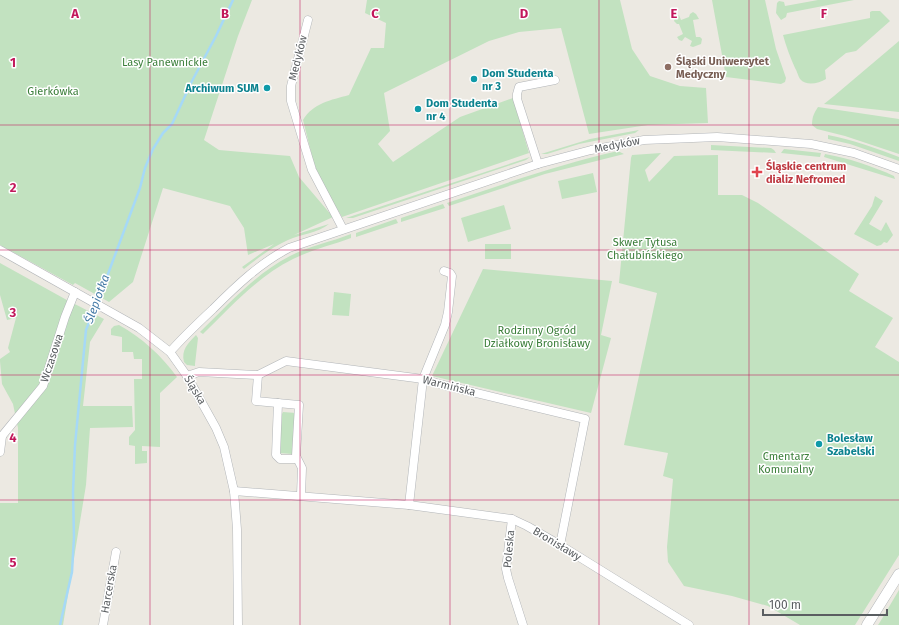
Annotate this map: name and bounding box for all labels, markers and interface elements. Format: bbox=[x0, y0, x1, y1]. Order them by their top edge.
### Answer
text: A bbox=[70, 6, 79, 21]
text: B bbox=[221, 6, 229, 21]
text: C bbox=[371, 6, 379, 21]
text: D bbox=[520, 6, 529, 21]
text: E bbox=[671, 6, 678, 21]
text: F bbox=[821, 6, 828, 21]
street label: Medyków bbox=[286, 34, 310, 82]
place label: Śląski Uniwersytet Medyczny bbox=[676, 54, 770, 81]
text: 1 bbox=[10, 55, 16, 70]
park label: Lasy Panewnickie bbox=[122, 56, 208, 69]
marker: Śląski Uniwersytet Medyczny bbox=[663, 62, 673, 72]
place label: Dom Studenta nr 3 bbox=[482, 67, 553, 93]
marker: Dom Studenta nr 3 bbox=[469, 74, 479, 84]
place label: Archiwum SUM bbox=[184, 82, 259, 95]
marker: Archiwum SUM bbox=[262, 83, 272, 93]
park label: Gierkówka bbox=[27, 85, 79, 98]
place label: Dom Studenta nr 4 bbox=[426, 97, 497, 123]
marker: Dom Studenta nr 4 bbox=[413, 104, 423, 114]
street label: Medyków bbox=[593, 134, 641, 156]
place label: Śląskie centrum dializ Nefromed bbox=[766, 159, 846, 186]
marker: Śląskie centrum dializ Nefromed bbox=[751, 166, 763, 178]
text: 2 bbox=[10, 180, 17, 195]
park label: Skwer Tytusa Chałubińskiego bbox=[607, 236, 683, 262]
water label: Ślepiotka bbox=[80, 272, 112, 326]
text: 3 bbox=[9, 305, 17, 320]
park label: Rodzinny Ogród Działkowy Bronisławy bbox=[484, 324, 591, 350]
street label: Wczasowa bbox=[38, 332, 66, 384]
street label: Śląska bbox=[181, 373, 210, 407]
street label: Warmińska bbox=[421, 373, 477, 399]
text: 4 bbox=[9, 430, 17, 445]
place label: Bolesław Szabelski bbox=[827, 432, 875, 458]
marker: Bolesław Szabelski bbox=[814, 439, 824, 449]
park label: Cmentarz Komunalny bbox=[758, 450, 815, 476]
street label: Bronisławy bbox=[530, 524, 584, 564]
street label: Poleska bbox=[501, 529, 517, 569]
text: 5 bbox=[10, 555, 17, 570]
street label: Harcerska bbox=[98, 564, 120, 614]
scale bar bbox=[763, 591, 887, 617]
text: 100 m bbox=[769, 598, 801, 612]

